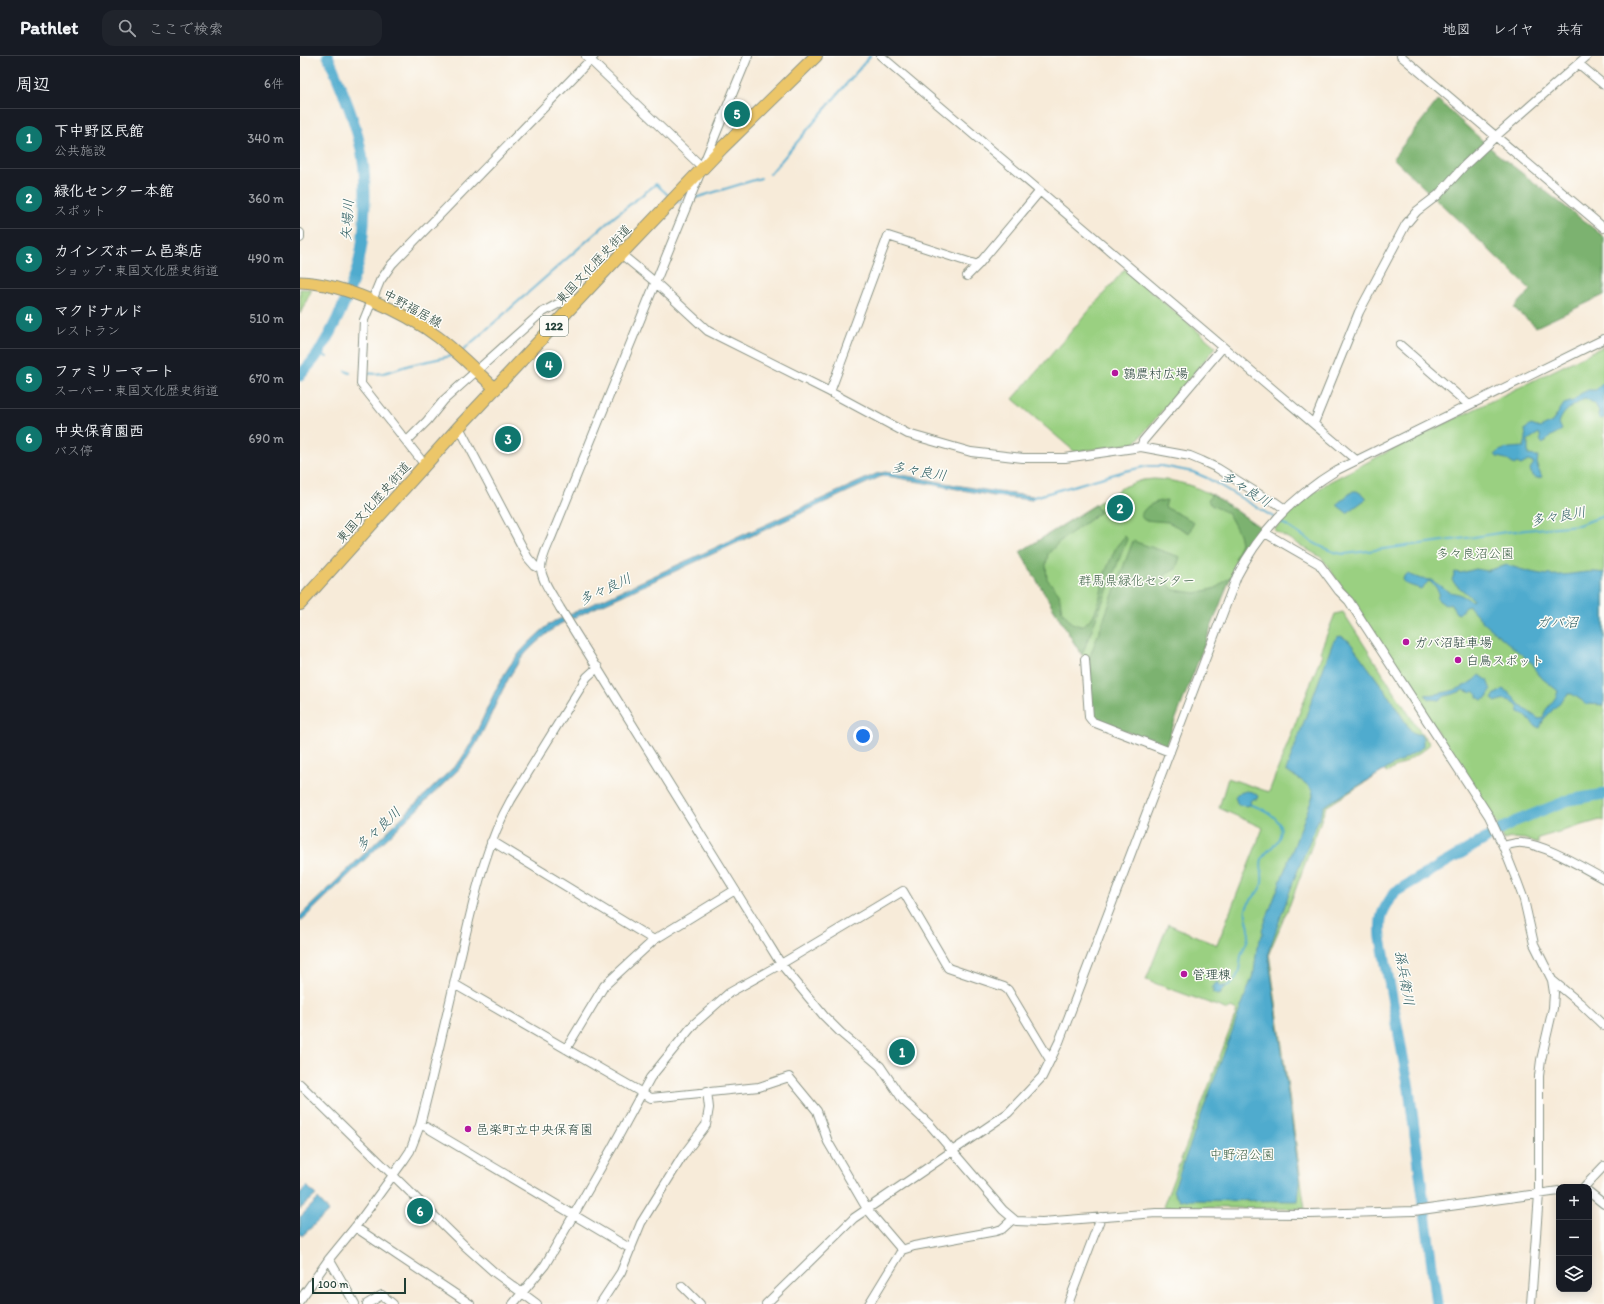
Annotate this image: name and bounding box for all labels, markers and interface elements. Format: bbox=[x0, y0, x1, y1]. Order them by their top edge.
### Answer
search box bbox=[102, 10, 382, 46]
text: Pathlet bbox=[20, 16, 78, 39]
icon: search bbox=[116, 17, 138, 39]
text: ここで検索 bbox=[148, 20, 223, 38]
text: 地図 bbox=[1443, 21, 1471, 38]
text: レイヤ bbox=[1493, 21, 1534, 38]
text: 共有 bbox=[1556, 21, 1584, 38]
text: 周辺 bbox=[16, 74, 50, 94]
text: 6件 bbox=[264, 76, 284, 91]
pin: 5 bbox=[724, 99, 750, 129]
text: 下中野区民館 bbox=[54, 122, 144, 140]
text: 1 bbox=[26, 131, 32, 146]
text: 340 m bbox=[247, 131, 284, 146]
text: 公共施設 bbox=[54, 143, 106, 158]
text: 緑化センター本館 bbox=[54, 182, 174, 200]
text: 2 bbox=[26, 191, 32, 206]
text: 360 m bbox=[248, 191, 284, 206]
water label: 矢場川 bbox=[338, 198, 357, 242]
text: スポット bbox=[54, 203, 106, 218]
street label: 東国文化歴史街道 bbox=[552, 221, 634, 307]
text: カインズホーム邑楽店 bbox=[54, 242, 203, 260]
text: 3 bbox=[25, 251, 33, 266]
text: 490 m bbox=[248, 251, 284, 266]
text: ショップ · 東国文化歴史街道 bbox=[54, 263, 218, 278]
street label: 中野福居線 bbox=[381, 286, 446, 331]
text: マクドナルド bbox=[54, 302, 143, 320]
text: 4 bbox=[25, 311, 33, 326]
text: 510 m bbox=[249, 311, 284, 326]
road number: 122 bbox=[540, 316, 568, 336]
text: レストラン bbox=[54, 323, 120, 338]
pin: 4 bbox=[536, 350, 562, 380]
text: ファミリーマート bbox=[54, 362, 175, 380]
place label: 鶉農村広場 bbox=[1123, 366, 1188, 381]
marker: 鶉農村広場 bbox=[1110, 368, 1120, 378]
text: 5 bbox=[26, 371, 32, 386]
text: 670 m bbox=[249, 371, 284, 386]
text: スーパー · 東国文化歴史街道 bbox=[54, 383, 218, 398]
text: 中央保育園西 bbox=[54, 422, 144, 440]
pin: 3 bbox=[495, 424, 521, 454]
text: 6 bbox=[26, 431, 32, 446]
text: 690 m bbox=[248, 431, 284, 446]
text: バス停 bbox=[54, 443, 93, 458]
street label: 東国文化歴史街道 bbox=[333, 459, 414, 546]
water label: 多々良川 bbox=[890, 459, 948, 484]
water label: 多々良川 bbox=[1217, 468, 1274, 511]
pin: 2 bbox=[1107, 493, 1133, 523]
water label: 多々良川 bbox=[1529, 503, 1587, 530]
park label: 多々良沼公園 bbox=[1436, 546, 1514, 561]
water label: 多々良川 bbox=[576, 570, 634, 609]
park label: 群馬県緑化センター bbox=[1079, 573, 1195, 588]
water label: ガバ沼 bbox=[1536, 614, 1579, 631]
place label: ガバ沼駐車場 bbox=[1414, 635, 1492, 650]
marker: ガバ沼駐車場 bbox=[1401, 637, 1411, 647]
place label: 白鳥スポット bbox=[1466, 653, 1544, 668]
marker: 白鳥スポット bbox=[1453, 655, 1463, 665]
your location bbox=[853, 726, 873, 746]
water label: 多々良川 bbox=[352, 804, 404, 855]
water label: 孫兵衛川 bbox=[1391, 949, 1418, 1007]
place label: 管理棟 bbox=[1192, 967, 1231, 982]
marker: 管理棟 bbox=[1179, 969, 1189, 979]
pin: 1 bbox=[889, 1037, 915, 1067]
place label: 邑楽町立中央保育園 bbox=[476, 1122, 593, 1137]
marker: 邑楽町立中央保育園 bbox=[463, 1124, 473, 1134]
park label: 中野沼公園 bbox=[1209, 1147, 1275, 1162]
map controls bbox=[1556, 1184, 1592, 1292]
button: + bbox=[1556, 1184, 1592, 1220]
pin: 6 bbox=[407, 1196, 433, 1226]
button: − bbox=[1556, 1220, 1592, 1256]
button: layers bbox=[1556, 1256, 1592, 1292]
scale bar bbox=[312, 1276, 406, 1295]
text: 100 m bbox=[318, 1278, 348, 1291]

